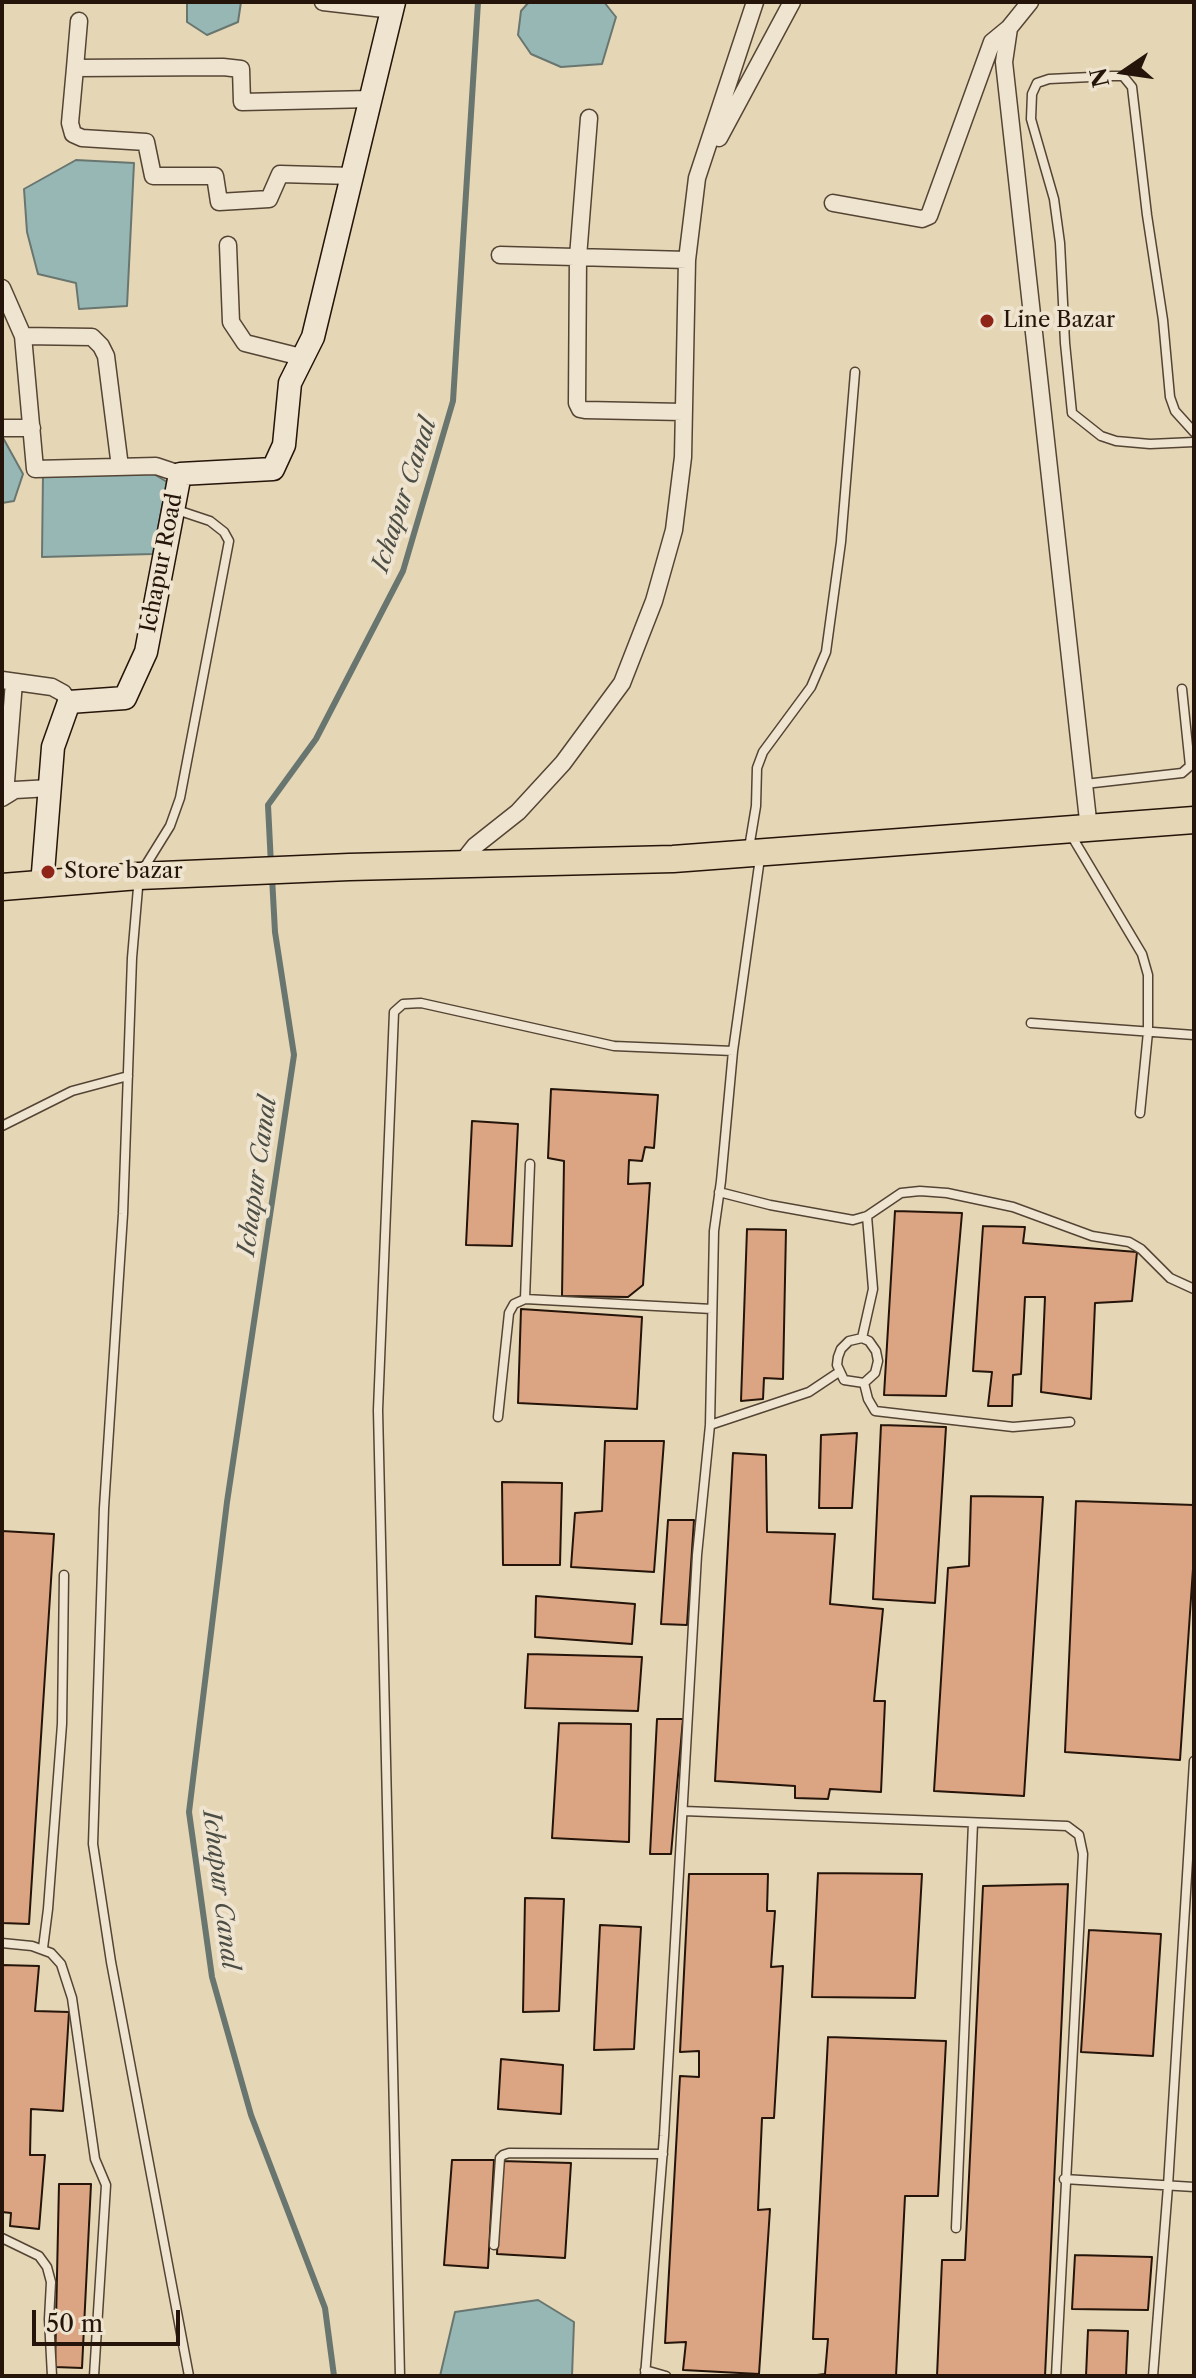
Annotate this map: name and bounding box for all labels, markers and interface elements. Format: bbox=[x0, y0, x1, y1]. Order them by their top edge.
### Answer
north arrow bbox=[1084, 32, 1164, 112]
text: N bbox=[1085, 65, 1115, 90]
place label: Line Bazar bbox=[1003, 308, 1115, 334]
marker: Line Bazar bbox=[978, 312, 996, 330]
water label: Ichapur Canal bbox=[367, 414, 443, 576]
street label: Ichapur Road bbox=[136, 491, 188, 635]
place label: Store bazar bbox=[64, 859, 183, 885]
marker: Store bazar bbox=[39, 863, 57, 881]
water label: Ichapur Canal bbox=[233, 1095, 283, 1257]
water label: Ichapur Canal bbox=[196, 1809, 244, 1971]
scale bar bbox=[36, 2294, 184, 2344]
text: 50 m bbox=[46, 2309, 103, 2338]

